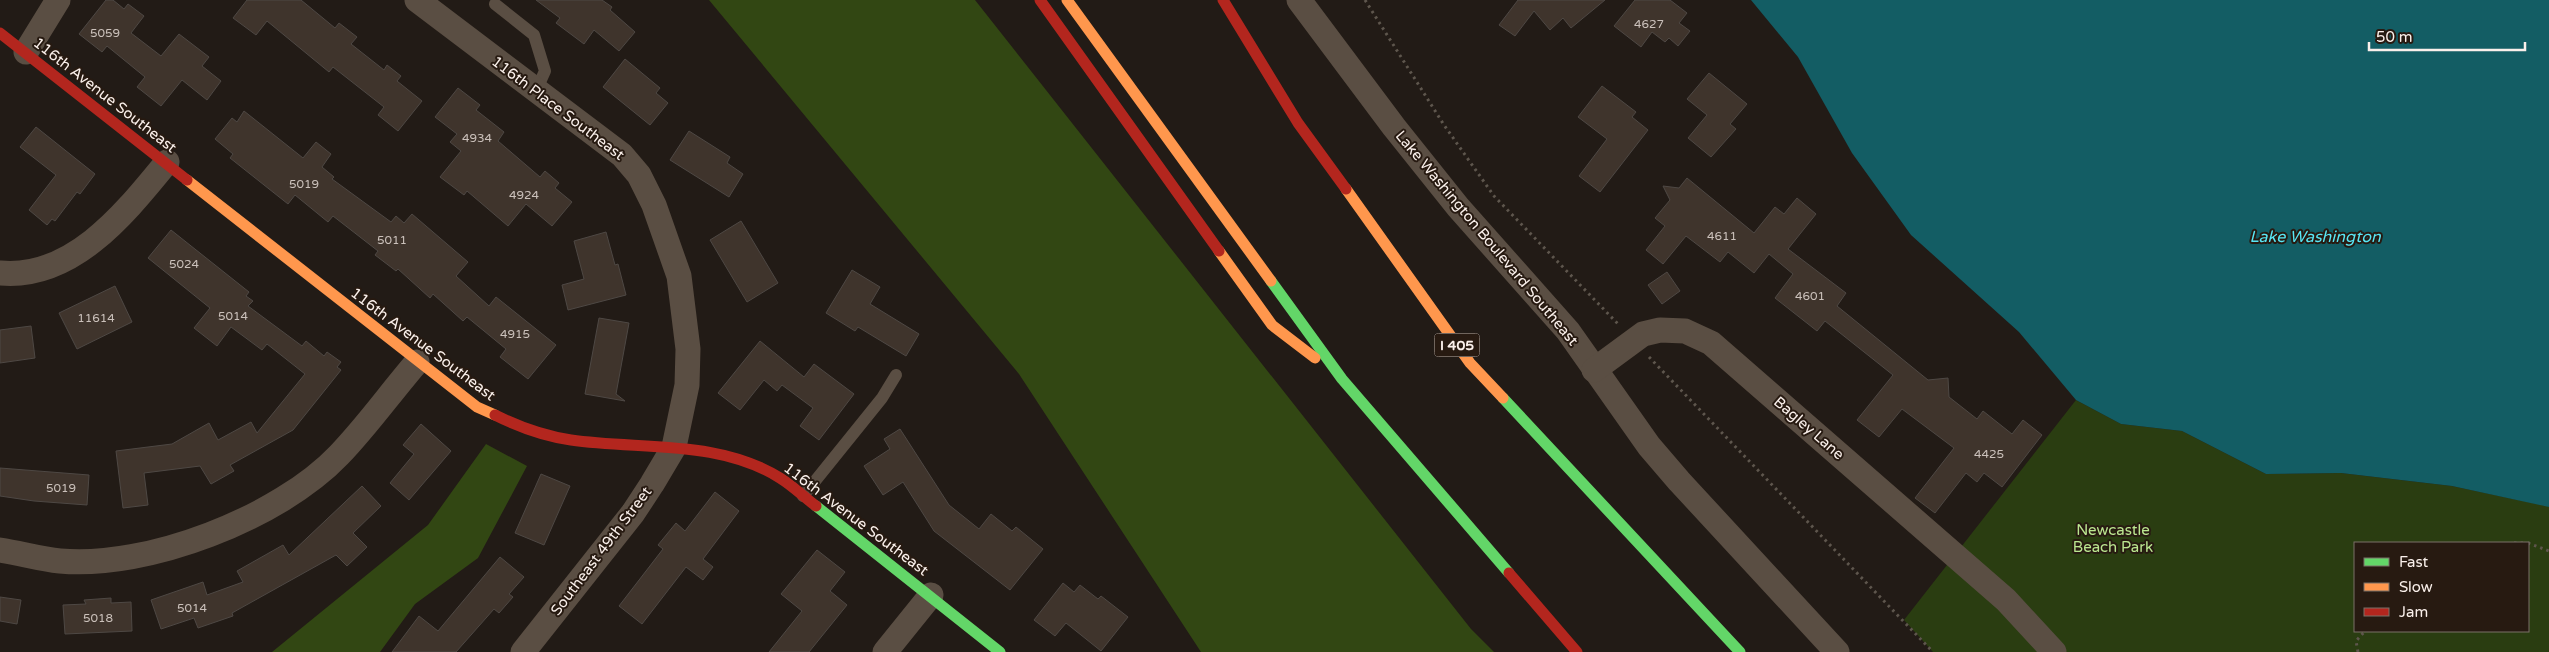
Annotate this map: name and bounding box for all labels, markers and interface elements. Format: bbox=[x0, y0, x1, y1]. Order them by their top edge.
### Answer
house number: 4627 bbox=[1634, 17, 1664, 31]
scale bar bbox=[2369, 20, 2525, 52]
house number: 5059 bbox=[90, 26, 120, 40]
text: 50 m bbox=[2376, 28, 2413, 46]
street label: 116th Avenue Southeast bbox=[30, 33, 180, 157]
street label: 116th Place Southeast bbox=[488, 52, 628, 164]
street label: Lake Washington Boulevard Southeast bbox=[1392, 127, 1582, 349]
house number: 4934 bbox=[462, 131, 493, 145]
house number: 5019 bbox=[289, 177, 319, 191]
house number: 4924 bbox=[509, 188, 540, 202]
water label: Lake Washington bbox=[2249, 227, 2382, 247]
house number: 4611 bbox=[1707, 229, 1737, 243]
house number: 5011 bbox=[377, 233, 407, 247]
house number: 5024 bbox=[169, 257, 200, 271]
street label: 116th Avenue Southeast bbox=[347, 284, 499, 405]
house number: 4601 bbox=[1795, 289, 1825, 303]
house number: 5014 bbox=[218, 309, 249, 323]
house number: 11614 bbox=[77, 311, 115, 325]
house number: 4915 bbox=[500, 327, 530, 341]
road number: I 405 bbox=[1434, 334, 1480, 356]
street label: Bagley Lane bbox=[1770, 393, 1848, 463]
house number: 4425 bbox=[1974, 447, 2004, 461]
street label: 116th Avenue Southeast bbox=[780, 459, 932, 580]
house number: 5019 bbox=[46, 481, 76, 495]
street label: Southeast 49th Street bbox=[547, 483, 655, 619]
park label: Newcastle Beach Park bbox=[2073, 521, 2153, 556]
legend bbox=[2354, 542, 2529, 632]
text: Fast bbox=[2399, 553, 2429, 571]
text: Slow bbox=[2399, 578, 2433, 596]
house number: 5014 bbox=[177, 601, 208, 615]
text: Jam bbox=[2399, 603, 2428, 621]
house number: 5018 bbox=[83, 611, 113, 625]

